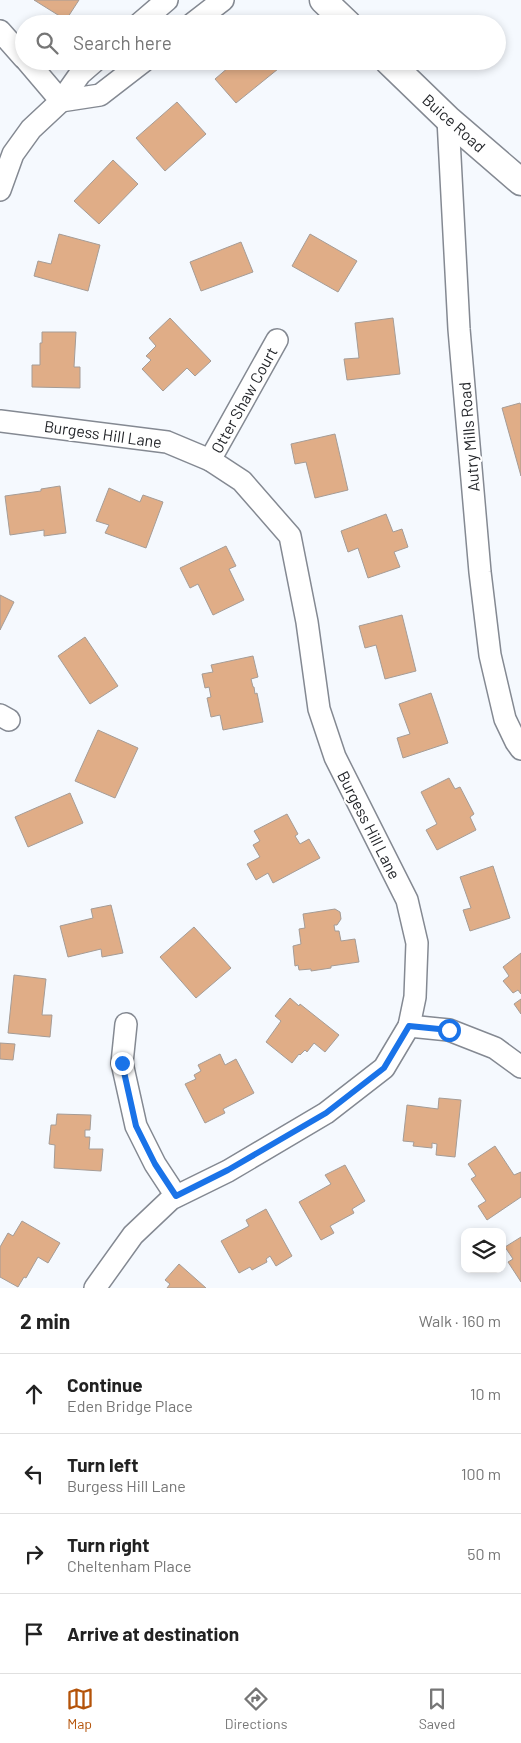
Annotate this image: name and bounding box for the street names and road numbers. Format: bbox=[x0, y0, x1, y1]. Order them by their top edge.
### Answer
street label: Buice Road bbox=[419, 90, 490, 156]
street label: Otter Shaw Court bbox=[207, 343, 281, 456]
street label: Autry Mills Road bbox=[454, 381, 483, 493]
street label: Burgess Hill Lane bbox=[43, 416, 163, 451]
street label: Burgess Hill Lane bbox=[334, 768, 405, 882]

